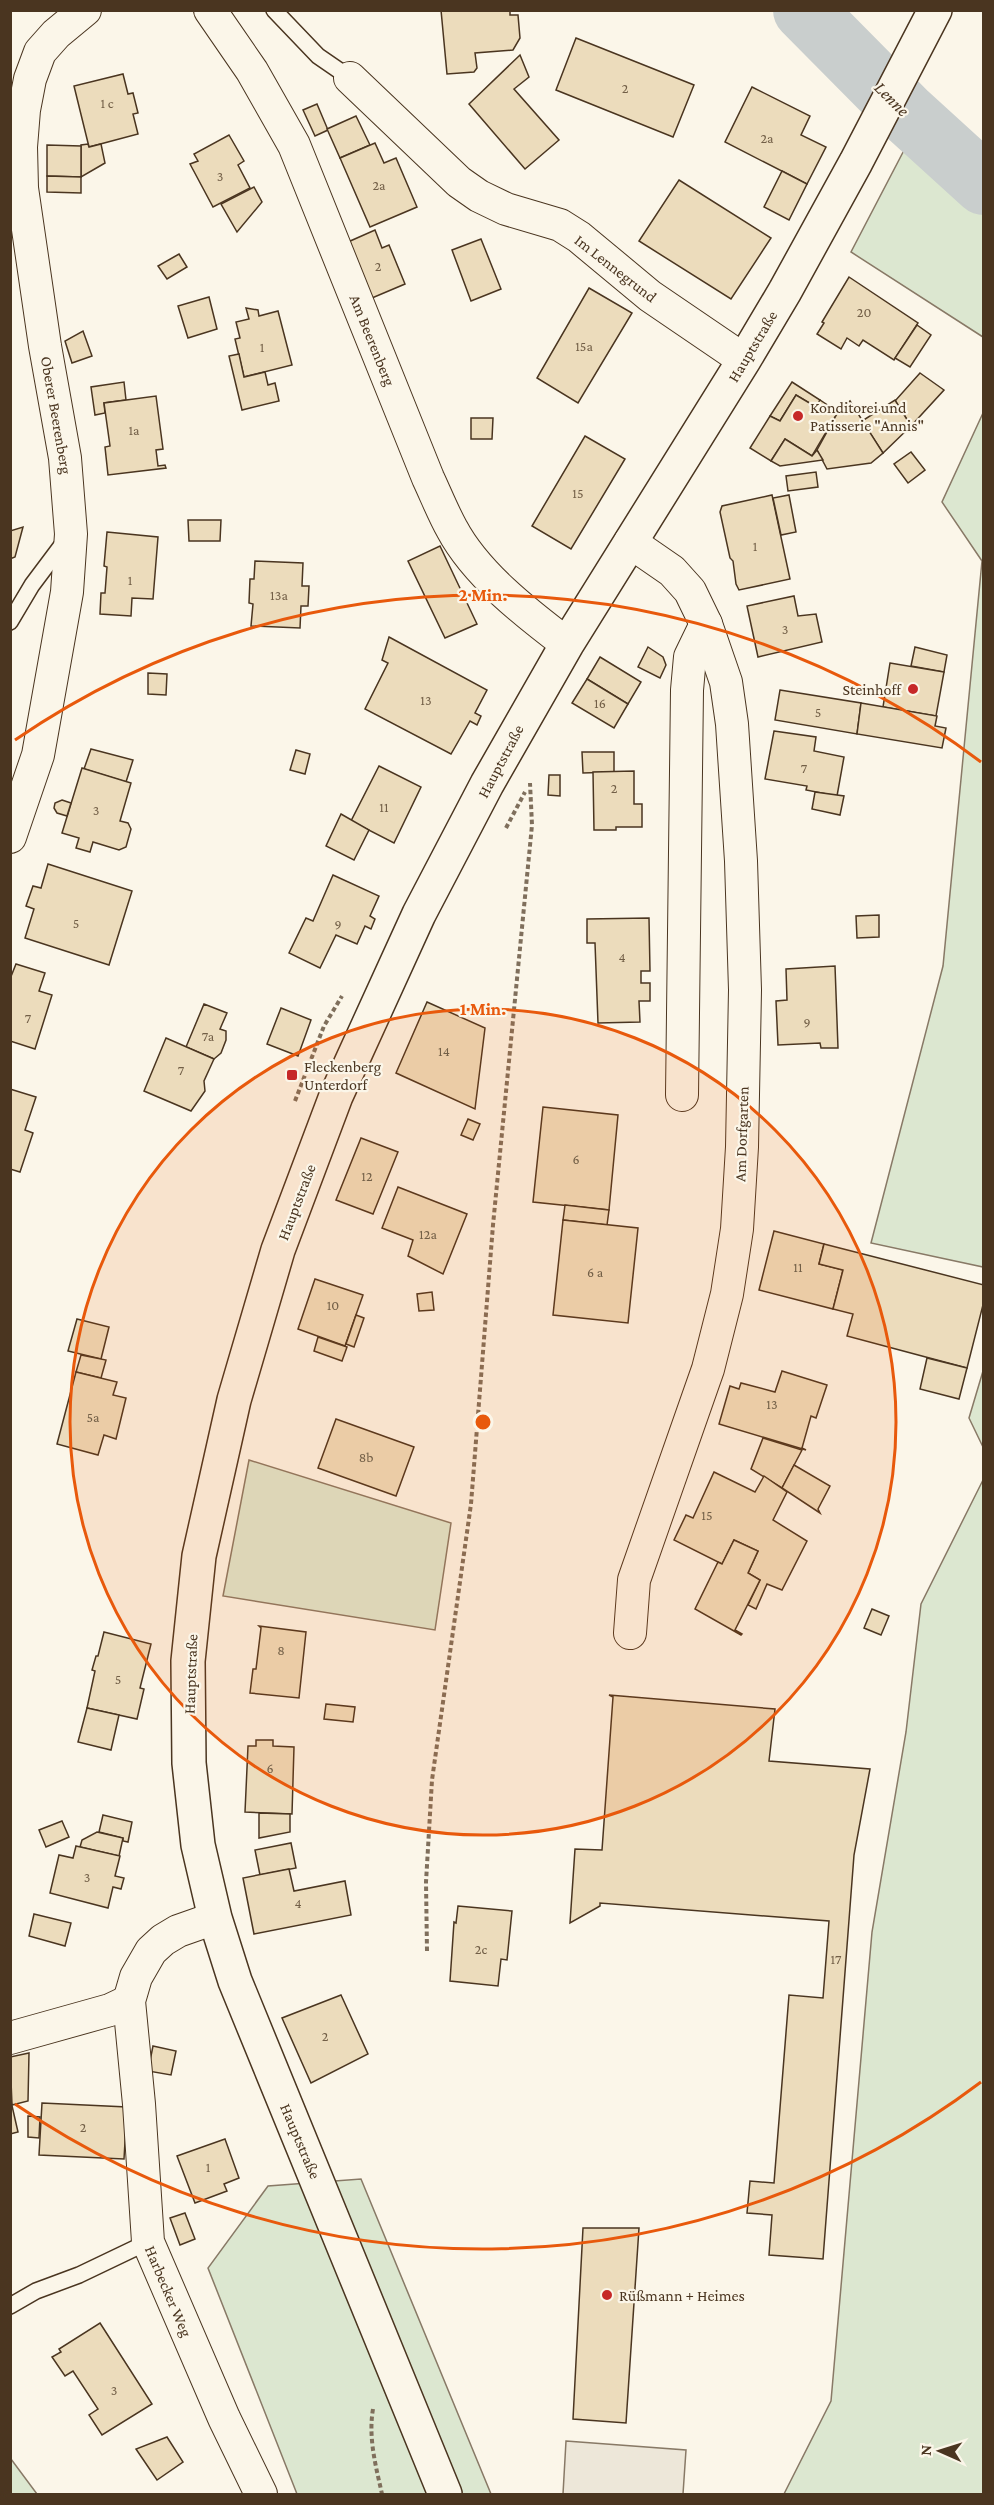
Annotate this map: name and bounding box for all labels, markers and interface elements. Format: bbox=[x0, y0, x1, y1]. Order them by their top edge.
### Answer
water label: Lenne bbox=[870, 77, 914, 121]
house number: 2 bbox=[622, 80, 629, 96]
house number: 1 c bbox=[100, 95, 114, 111]
house number: 2a bbox=[760, 130, 774, 146]
house number: 3 bbox=[217, 168, 223, 184]
house number: 2a bbox=[372, 177, 386, 193]
street label: Im Lennegrund bbox=[571, 231, 660, 307]
house number: 2 bbox=[375, 258, 382, 274]
street label: Am Beerenberg bbox=[346, 292, 399, 389]
house number: 20 bbox=[857, 304, 871, 320]
street label: Hauptstraße bbox=[724, 307, 781, 386]
house number: 15a bbox=[575, 338, 593, 354]
house number: 1 bbox=[260, 339, 265, 355]
street label: Oberer Beerenberg bbox=[37, 355, 75, 476]
place label: Konditorei und Patisserie "Annis" bbox=[810, 399, 924, 434]
marker: Konditorei und Patisserie "Annis" bbox=[791, 409, 805, 423]
house number: 1a bbox=[128, 422, 140, 438]
house number: 15 bbox=[572, 485, 584, 501]
house number: 1 bbox=[753, 538, 758, 554]
house number: 1 bbox=[128, 572, 133, 588]
text: 2 Min. bbox=[459, 585, 507, 605]
house number: 13a bbox=[270, 587, 288, 603]
house number: 3 bbox=[782, 621, 788, 637]
place label: Steinhoff bbox=[843, 681, 902, 698]
marker: Steinhoff bbox=[906, 682, 920, 696]
house number: 13 bbox=[420, 692, 432, 708]
house number: 16 bbox=[594, 695, 606, 711]
house number: 5 bbox=[815, 704, 821, 720]
street label: Hauptstraße bbox=[474, 722, 528, 801]
house number: 7 bbox=[801, 760, 808, 776]
house number: 2 bbox=[611, 780, 618, 796]
house number: 11 bbox=[379, 799, 389, 815]
house number: 3 bbox=[93, 802, 99, 818]
house number: 5 bbox=[73, 915, 79, 931]
house number: 9 bbox=[334, 916, 342, 932]
house number: 4 bbox=[618, 949, 626, 965]
text: 1 Min. bbox=[460, 999, 506, 1019]
house number: 7 bbox=[25, 1010, 32, 1026]
house number: 9 bbox=[803, 1014, 811, 1030]
house number: 7a bbox=[202, 1028, 215, 1044]
house number: 14 bbox=[438, 1043, 450, 1059]
place label: Fleckenberg Unterdorf bbox=[304, 1058, 382, 1093]
house number: 7 bbox=[178, 1062, 185, 1078]
marker: Fleckenberg Unterdorf bbox=[285, 1068, 299, 1082]
street label: Am Dorfgarten bbox=[731, 1086, 753, 1182]
house number: 6 bbox=[572, 1151, 580, 1167]
street label: Hauptstraße bbox=[274, 1162, 320, 1243]
house number: 12 bbox=[361, 1168, 373, 1184]
house number: 12a bbox=[419, 1226, 437, 1242]
house number: 11 bbox=[793, 1259, 803, 1275]
house number: 6 a bbox=[587, 1264, 604, 1280]
house number: 10 bbox=[327, 1297, 339, 1313]
house number: 13 bbox=[766, 1396, 778, 1412]
house number: 5a bbox=[86, 1409, 100, 1425]
centre of rings bbox=[473, 1412, 493, 1432]
house number: 8b bbox=[359, 1449, 373, 1465]
house number: 15 bbox=[701, 1507, 713, 1523]
street label: Hauptstraße bbox=[181, 1634, 201, 1714]
house number: 8 bbox=[277, 1642, 285, 1658]
house number: 5 bbox=[115, 1671, 121, 1687]
house number: 6 bbox=[266, 1760, 274, 1776]
house number: 3 bbox=[84, 1869, 90, 1885]
house number: 4 bbox=[294, 1895, 302, 1911]
house number: 2c bbox=[475, 1941, 487, 1957]
house number: 17 bbox=[830, 1951, 842, 1967]
house number: 2 bbox=[322, 2028, 329, 2044]
street label: Hauptstraße bbox=[276, 2101, 324, 2182]
house number: 2 bbox=[80, 2119, 87, 2135]
house number: 1 bbox=[206, 2159, 211, 2175]
street label: Harbecker Weg bbox=[141, 2243, 195, 2340]
place label: Rüßmann + Heimes bbox=[619, 2287, 745, 2304]
marker: Rüßmann + Heimes bbox=[600, 2288, 614, 2302]
house number: 3 bbox=[111, 2382, 117, 2398]
north arrow bbox=[910, 2421, 970, 2481]
text: N bbox=[917, 2444, 934, 2456]

